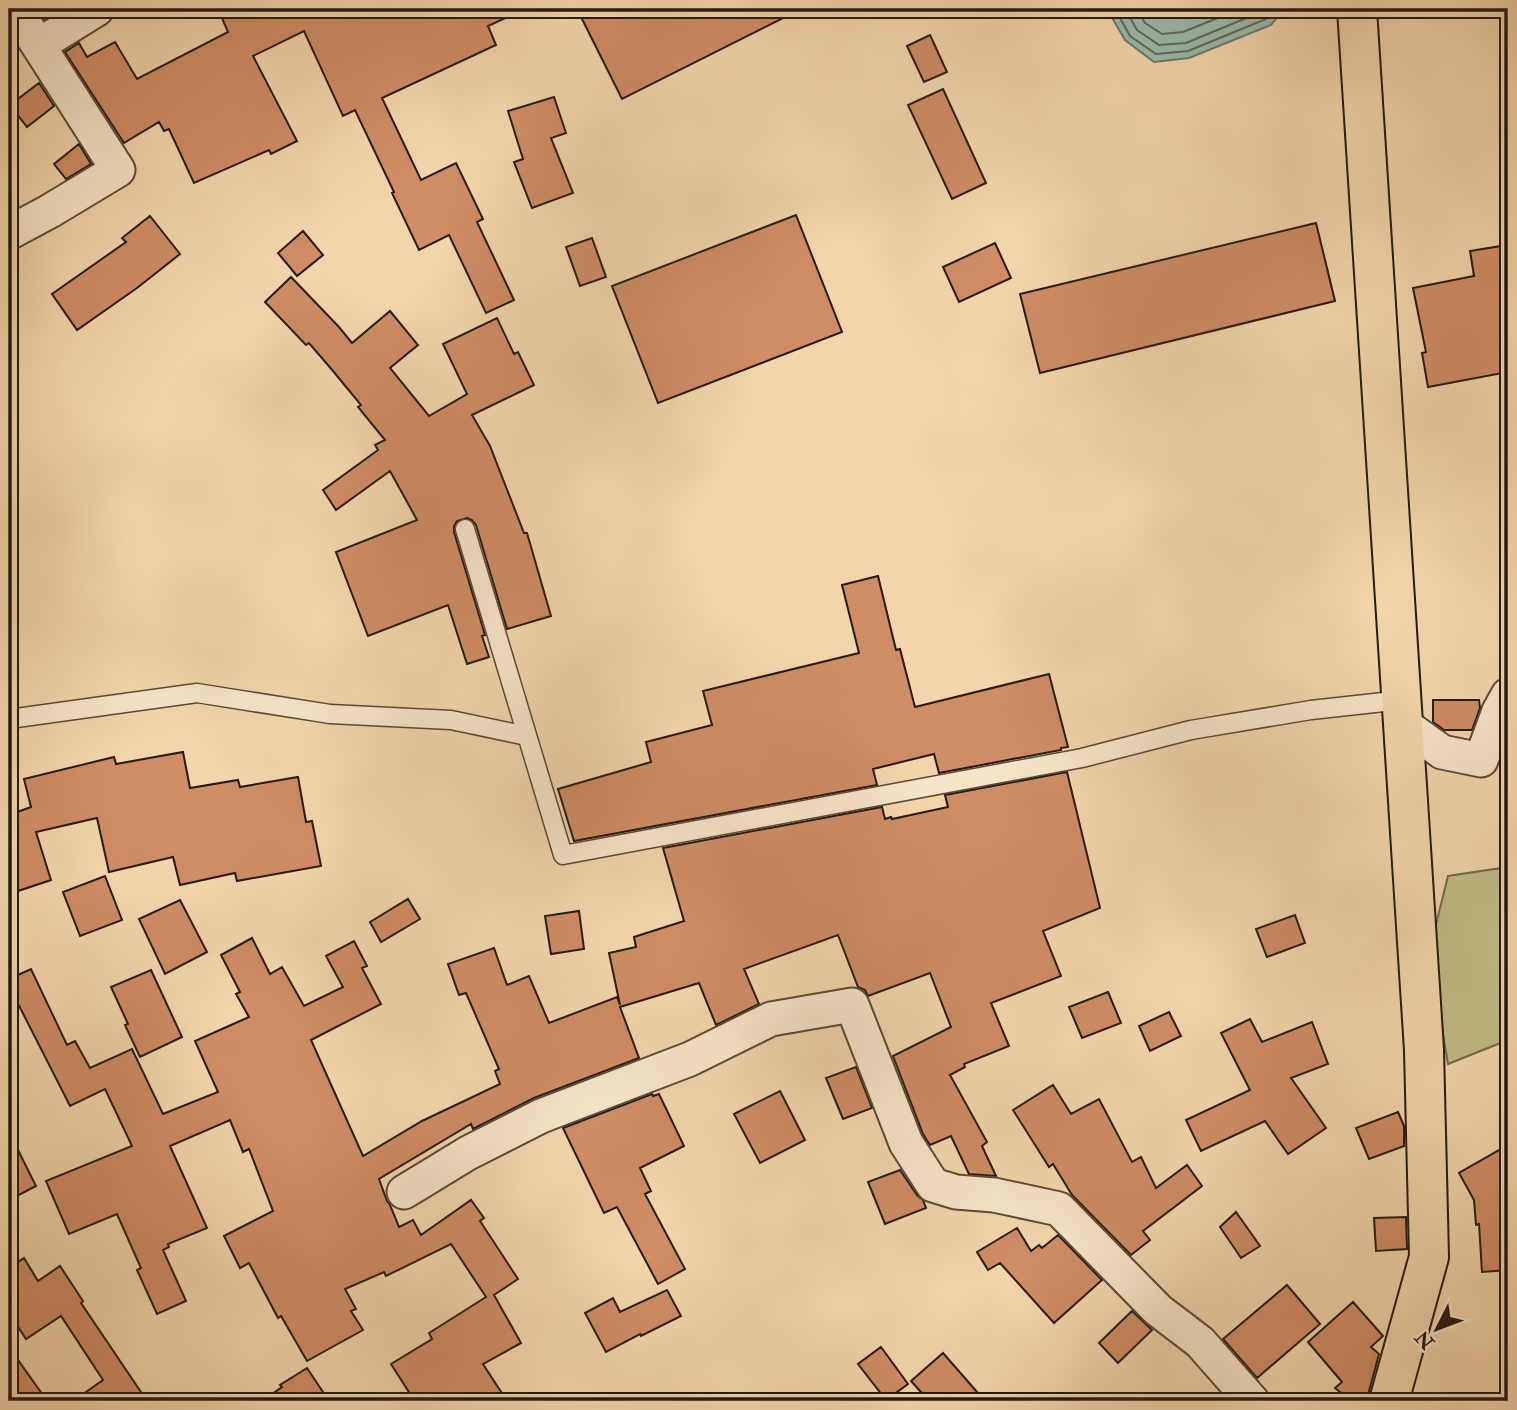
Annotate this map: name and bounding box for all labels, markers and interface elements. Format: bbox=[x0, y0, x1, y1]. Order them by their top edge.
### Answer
north arrow bbox=[1402, 1294, 1472, 1364]
text: N bbox=[1410, 1325, 1440, 1355]

